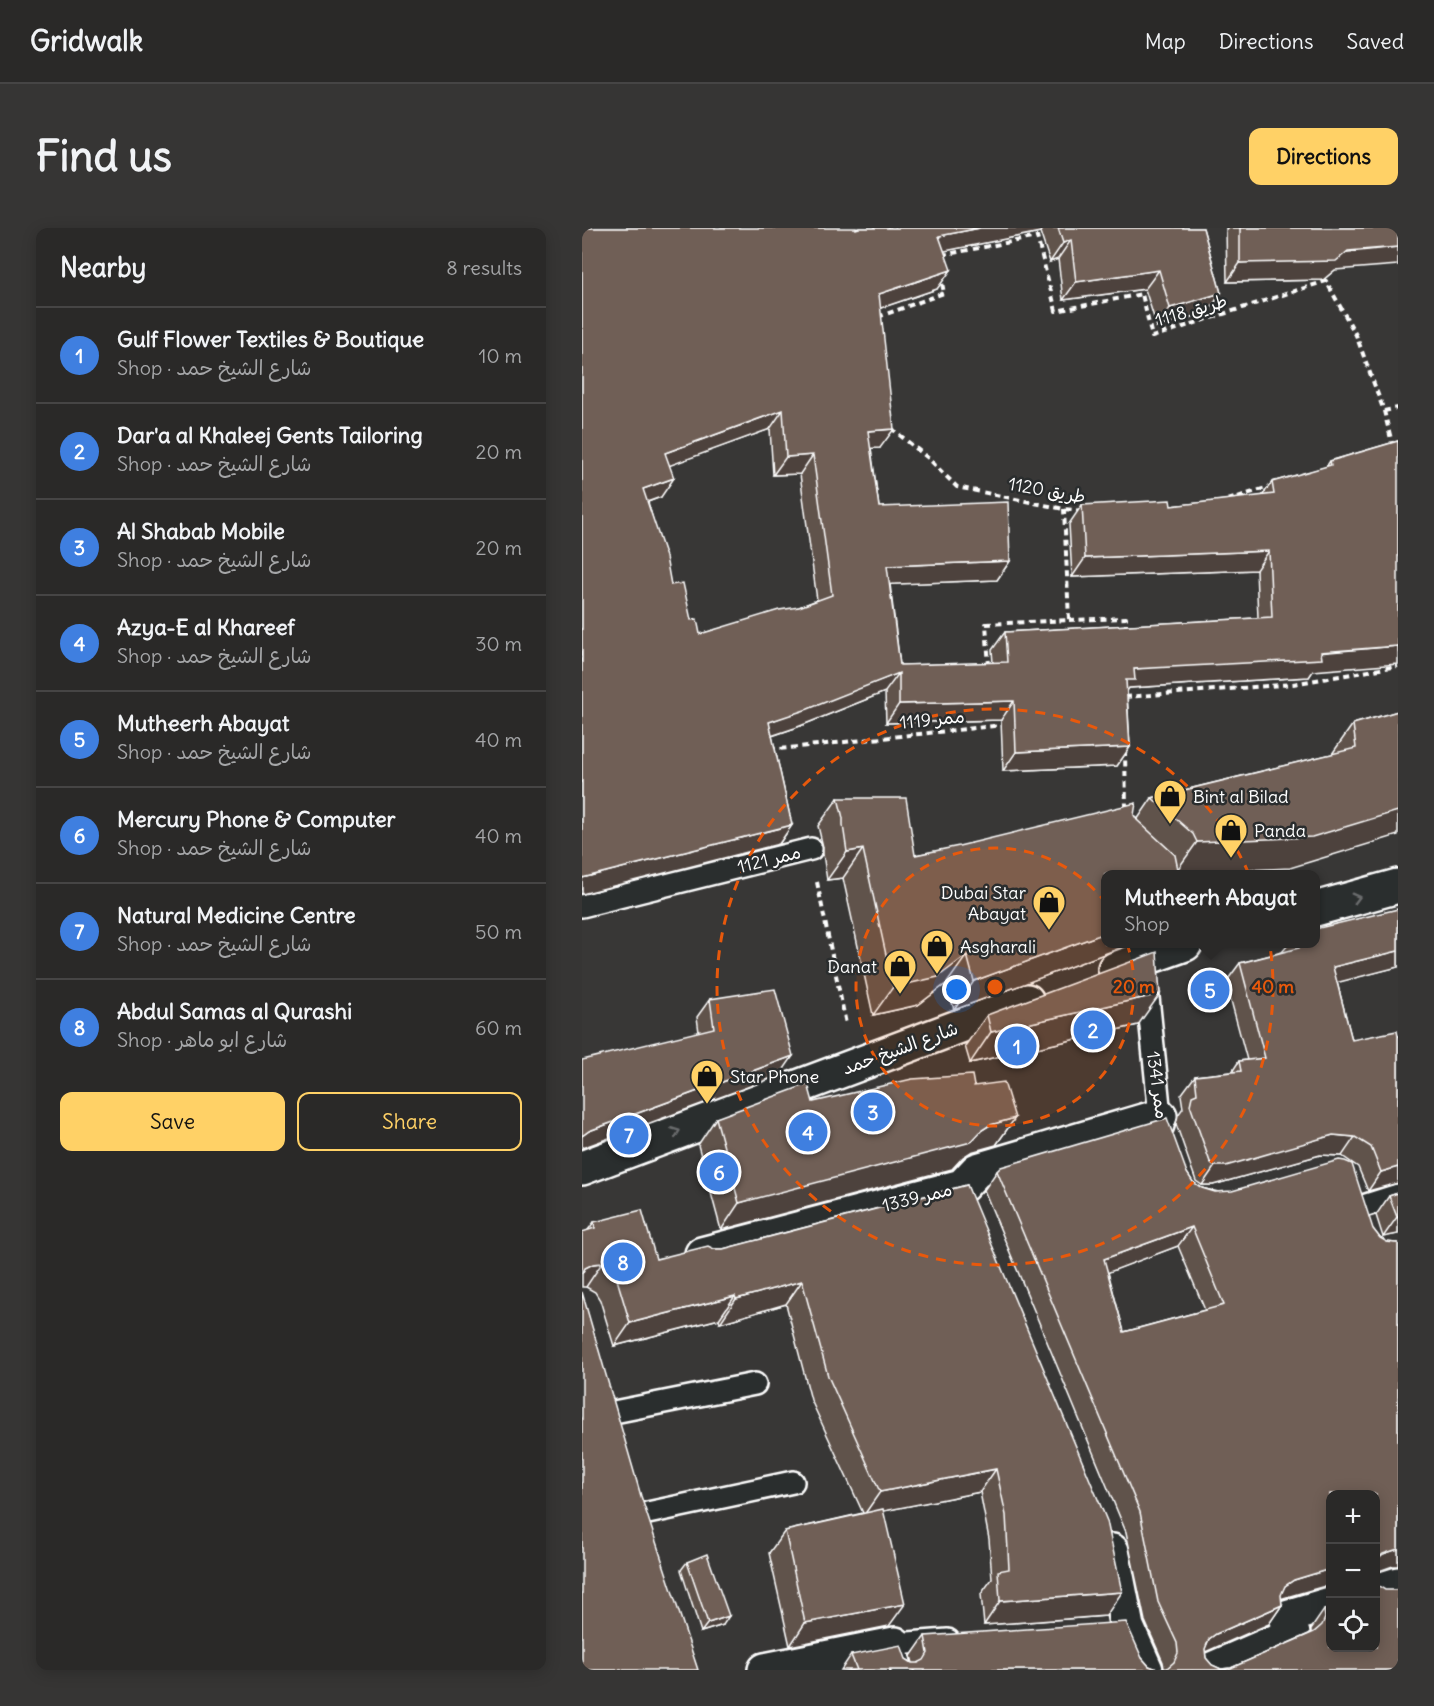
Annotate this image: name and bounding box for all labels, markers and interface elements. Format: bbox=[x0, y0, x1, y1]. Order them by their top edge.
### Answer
text: Gridwalk bbox=[30, 23, 143, 59]
text: Map bbox=[1145, 28, 1186, 55]
text: Directions bbox=[1219, 28, 1313, 55]
text: Saved bbox=[1346, 28, 1404, 55]
button: Directions bbox=[1249, 128, 1398, 185]
text: Find us bbox=[36, 130, 172, 182]
text: Nearby bbox=[60, 251, 146, 284]
text: 8 results bbox=[446, 255, 522, 280]
street label: طريق 1118 bbox=[1152, 289, 1230, 331]
text: Gulf Flower Textiles & Boutique bbox=[117, 325, 424, 353]
text: 1 bbox=[76, 343, 83, 368]
text: 10 m bbox=[479, 343, 522, 368]
text: Shop · شارع الشيخ حمد bbox=[117, 355, 311, 380]
text: Dar'a al Khaleej Gents Tailoring bbox=[117, 421, 423, 449]
text: 2 bbox=[74, 439, 85, 464]
text: 20 m bbox=[476, 439, 522, 464]
text: Shop · شارع الشيخ حمد bbox=[117, 451, 311, 476]
street label: طريق 1120 bbox=[1007, 472, 1087, 508]
text: Al Shabab Mobile bbox=[117, 517, 285, 545]
text: 3 bbox=[74, 535, 85, 560]
text: 20 m bbox=[476, 535, 522, 560]
text: Shop · شارع الشيخ حمد bbox=[117, 547, 311, 572]
text: Azya-E al Khareef bbox=[117, 613, 295, 641]
text: 4 bbox=[74, 631, 85, 656]
text: 30 m bbox=[475, 631, 522, 656]
text: Shop · شارع الشيخ حمد bbox=[117, 643, 311, 668]
street label: ممر 1119 bbox=[898, 704, 966, 734]
text: Mutheerh Abayat bbox=[117, 709, 289, 737]
text: 5 bbox=[74, 727, 85, 752]
text: 40 m bbox=[475, 727, 522, 752]
text: Shop · شارع الشيخ حمد bbox=[117, 739, 311, 764]
shop icon: Bint al Bilad bbox=[1152, 778, 1188, 825]
place label: Bint al Bilad bbox=[1193, 785, 1289, 808]
text: Mercury Phone & Computer bbox=[117, 805, 396, 833]
shop icon: Panda bbox=[1213, 812, 1249, 859]
place label: Panda bbox=[1254, 819, 1306, 842]
text: 6 bbox=[74, 823, 85, 848]
text: 40 m bbox=[475, 823, 522, 848]
text: Shop · شارع الشيخ حمد bbox=[117, 835, 311, 860]
street label: ممر 1121 bbox=[735, 840, 803, 878]
popup bbox=[1101, 870, 1320, 948]
place label: Dubai Star Abayat bbox=[941, 881, 1027, 925]
text: Mutheerh Abayat bbox=[1124, 883, 1297, 911]
shop icon: Dubai Star Abayat bbox=[1031, 884, 1067, 931]
one-way arrow bbox=[1351, 892, 1361, 905]
text: Natural Medicine Centre bbox=[117, 901, 356, 929]
text: Shop bbox=[1124, 911, 1170, 936]
text: 7 bbox=[75, 919, 84, 944]
text: 50 m bbox=[475, 919, 522, 944]
shop icon: Asgharali bbox=[919, 928, 955, 975]
text: Shop · شارع الشيخ حمد bbox=[117, 931, 311, 956]
place label: Asgharali bbox=[960, 935, 1036, 958]
shop icon: Danat bbox=[882, 948, 918, 995]
place label: Danat bbox=[827, 955, 877, 978]
pin: 5 bbox=[1190, 968, 1230, 1012]
your location bbox=[942, 975, 971, 1004]
text: 20 m bbox=[1113, 975, 1155, 998]
text: 40 m bbox=[1252, 975, 1294, 998]
centre of rings bbox=[985, 977, 1005, 997]
text: Abdul Samas al Qurashi bbox=[117, 997, 352, 1025]
pin: 2 bbox=[1074, 1008, 1112, 1052]
text: 8 bbox=[74, 1015, 85, 1040]
text: 60 m bbox=[475, 1015, 522, 1040]
street label: شارع الشيخ حمد bbox=[839, 1016, 961, 1081]
pin: 1 bbox=[998, 1024, 1036, 1068]
text: Shop · شارع ابو ماهر bbox=[117, 1027, 287, 1052]
street label: ممر 1341 bbox=[1142, 1050, 1174, 1120]
shop icon: Star Phone bbox=[689, 1058, 725, 1105]
place label: Star Phone bbox=[730, 1065, 819, 1088]
pin: 3 bbox=[854, 1090, 892, 1134]
button: Save bbox=[60, 1092, 285, 1151]
button: Share bbox=[297, 1092, 522, 1151]
pin: 4 bbox=[788, 1110, 828, 1154]
pin: 7 bbox=[610, 1112, 648, 1158]
one-way arrow bbox=[670, 1127, 681, 1140]
pin: 6 bbox=[700, 1150, 738, 1194]
street label: ممر 1339 bbox=[880, 1177, 954, 1217]
pin: 8 bbox=[604, 1240, 642, 1284]
map controls bbox=[1326, 1490, 1380, 1652]
button: + bbox=[1326, 1490, 1380, 1544]
button: − bbox=[1326, 1544, 1380, 1598]
button: locate bbox=[1326, 1598, 1380, 1652]

